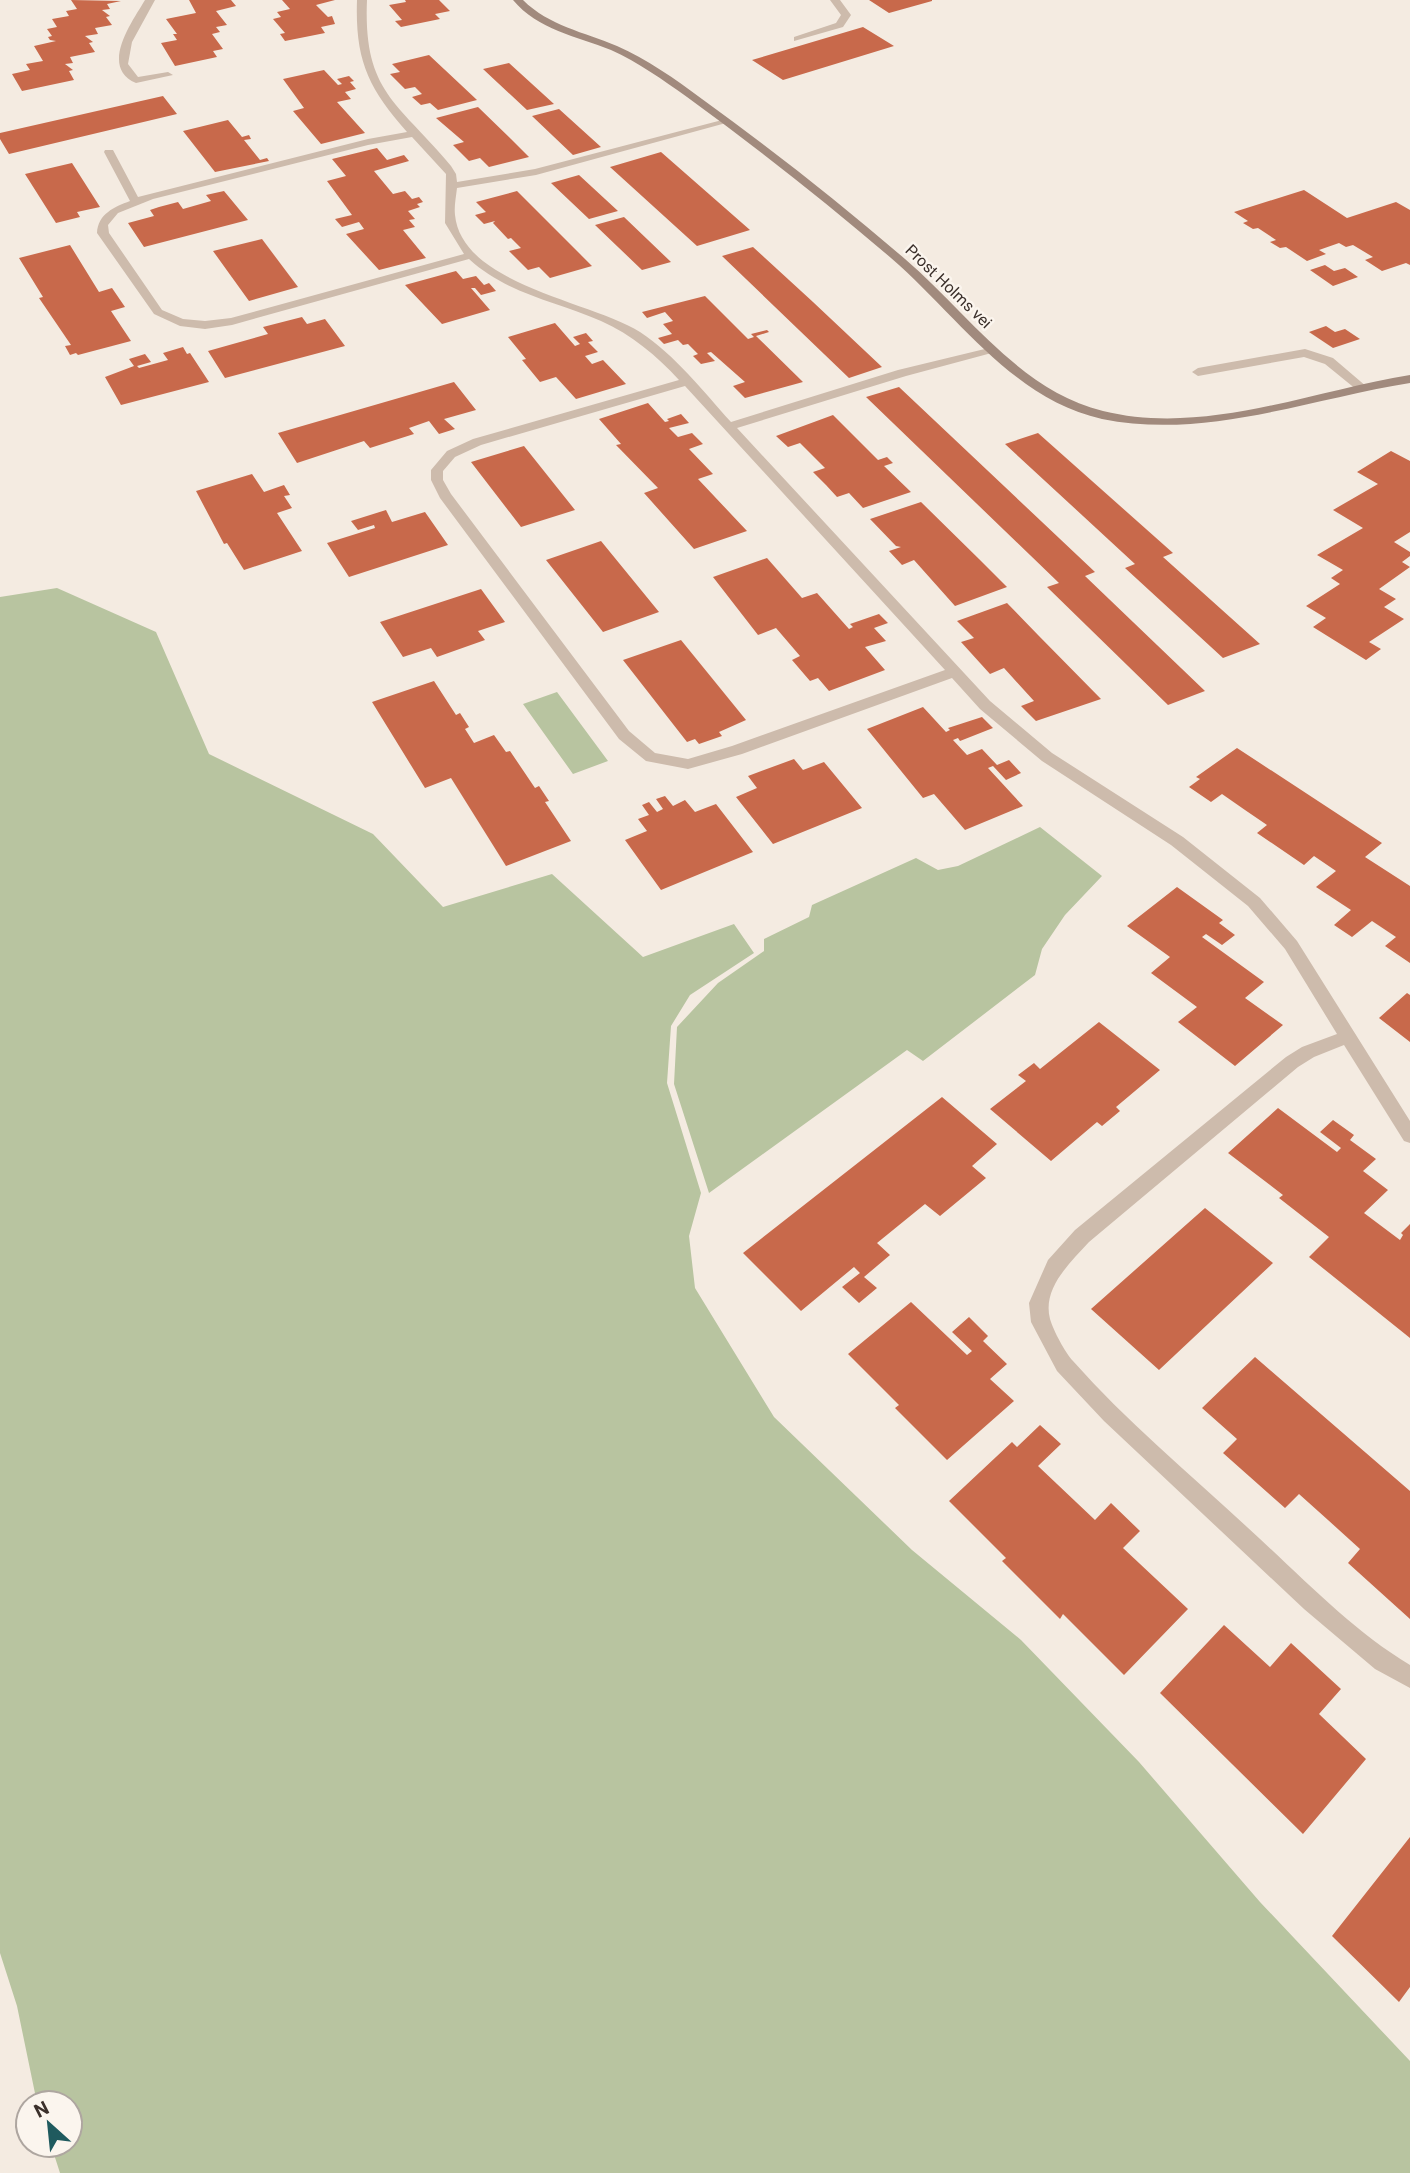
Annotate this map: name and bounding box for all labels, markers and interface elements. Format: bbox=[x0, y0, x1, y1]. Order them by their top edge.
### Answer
street label: Prost Holms vei bbox=[902, 240, 996, 332]
north arrow bbox=[14, 2089, 84, 2159]
text: N bbox=[30, 2096, 53, 2123]

